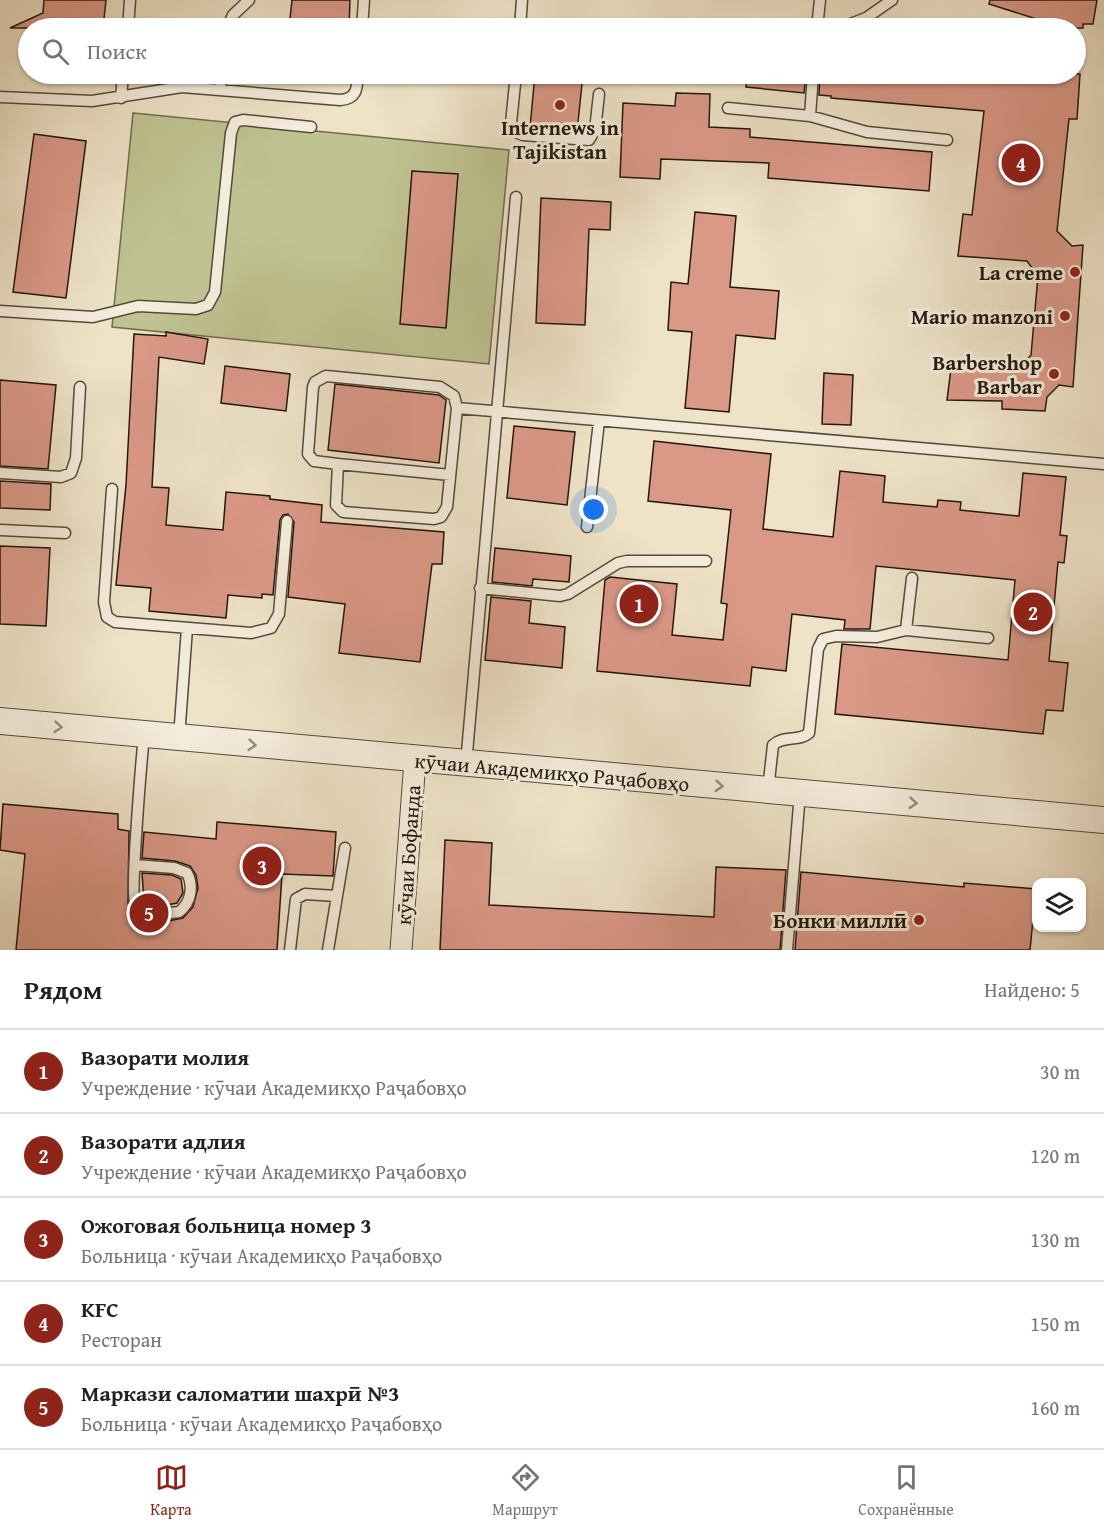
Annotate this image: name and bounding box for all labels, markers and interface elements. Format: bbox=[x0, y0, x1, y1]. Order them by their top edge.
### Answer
search box bbox=[18, 18, 1086, 84]
icon: search bbox=[39, 35, 72, 68]
text: Поиск bbox=[87, 35, 147, 67]
marker: Internews in Tajikistan bbox=[553, 98, 567, 112]
place label: Internews in Tajikistan bbox=[501, 112, 619, 167]
pin: 4 bbox=[1002, 140, 1040, 186]
place label: La creme bbox=[979, 257, 1063, 288]
marker: La creme bbox=[1068, 265, 1082, 279]
place label: Mario manzoni bbox=[911, 301, 1053, 332]
marker: Mario manzoni bbox=[1058, 309, 1072, 323]
place label: Barbershop Barbar bbox=[933, 347, 1042, 402]
marker: Barbershop Barbar bbox=[1047, 367, 1061, 381]
your location bbox=[579, 495, 608, 524]
pin: 1 bbox=[620, 582, 658, 626]
pin: 2 bbox=[1014, 590, 1052, 634]
one-way arrow bbox=[54, 720, 63, 733]
one-way arrow bbox=[248, 738, 257, 751]
street label: кӯчаи Академикҳо Раҷабовҳо bbox=[413, 745, 691, 799]
one-way arrow bbox=[714, 779, 723, 792]
street label: кӯчаи Бофанда bbox=[388, 784, 428, 926]
one-way arrow bbox=[908, 796, 917, 809]
pin: 3 bbox=[242, 844, 282, 888]
map controls bbox=[1032, 878, 1086, 932]
button: layers bbox=[1032, 878, 1086, 932]
pin: 5 bbox=[130, 890, 168, 936]
place label: Бонки миллӣ bbox=[773, 905, 907, 936]
marker: Бонки миллӣ bbox=[912, 913, 926, 927]
text: Рядом bbox=[24, 970, 102, 1009]
text: Найдено: 5 bbox=[984, 975, 1080, 1004]
text: Вазорати молия bbox=[81, 1041, 249, 1073]
text: 1 bbox=[38, 1057, 49, 1086]
text: 30 m bbox=[1040, 1057, 1080, 1086]
text: Учреждение · кӯчаи Академикҳо Раҷабовҳо bbox=[81, 1073, 467, 1102]
text: Вазорати адлия bbox=[81, 1125, 245, 1157]
text: 2 bbox=[38, 1141, 49, 1170]
text: 120 m bbox=[1030, 1141, 1080, 1170]
text: Учреждение · кӯчаи Академикҳо Раҷабовҳо bbox=[81, 1157, 467, 1186]
text: Ожоговая больница номер 3 bbox=[81, 1209, 372, 1241]
text: 3 bbox=[38, 1225, 49, 1254]
text: 130 m bbox=[1030, 1225, 1080, 1254]
text: Больница · кӯчаи Академикҳо Раҷабовҳо bbox=[81, 1241, 442, 1270]
text: KFC bbox=[81, 1293, 119, 1325]
text: 4 bbox=[38, 1309, 49, 1338]
text: 150 m bbox=[1030, 1309, 1080, 1338]
text: Ресторан bbox=[81, 1325, 162, 1354]
text: Маркази саломатии шахрӣ №3 bbox=[81, 1377, 399, 1409]
text: 5 bbox=[38, 1393, 49, 1422]
text: 160 m bbox=[1030, 1393, 1080, 1422]
text: Больница · кӯчаи Академикҳо Раҷабовҳо bbox=[81, 1409, 442, 1438]
tab: Карта bbox=[150, 1461, 192, 1521]
tab: Маршрут bbox=[492, 1461, 558, 1521]
tab: Сохранённые bbox=[858, 1461, 954, 1521]

